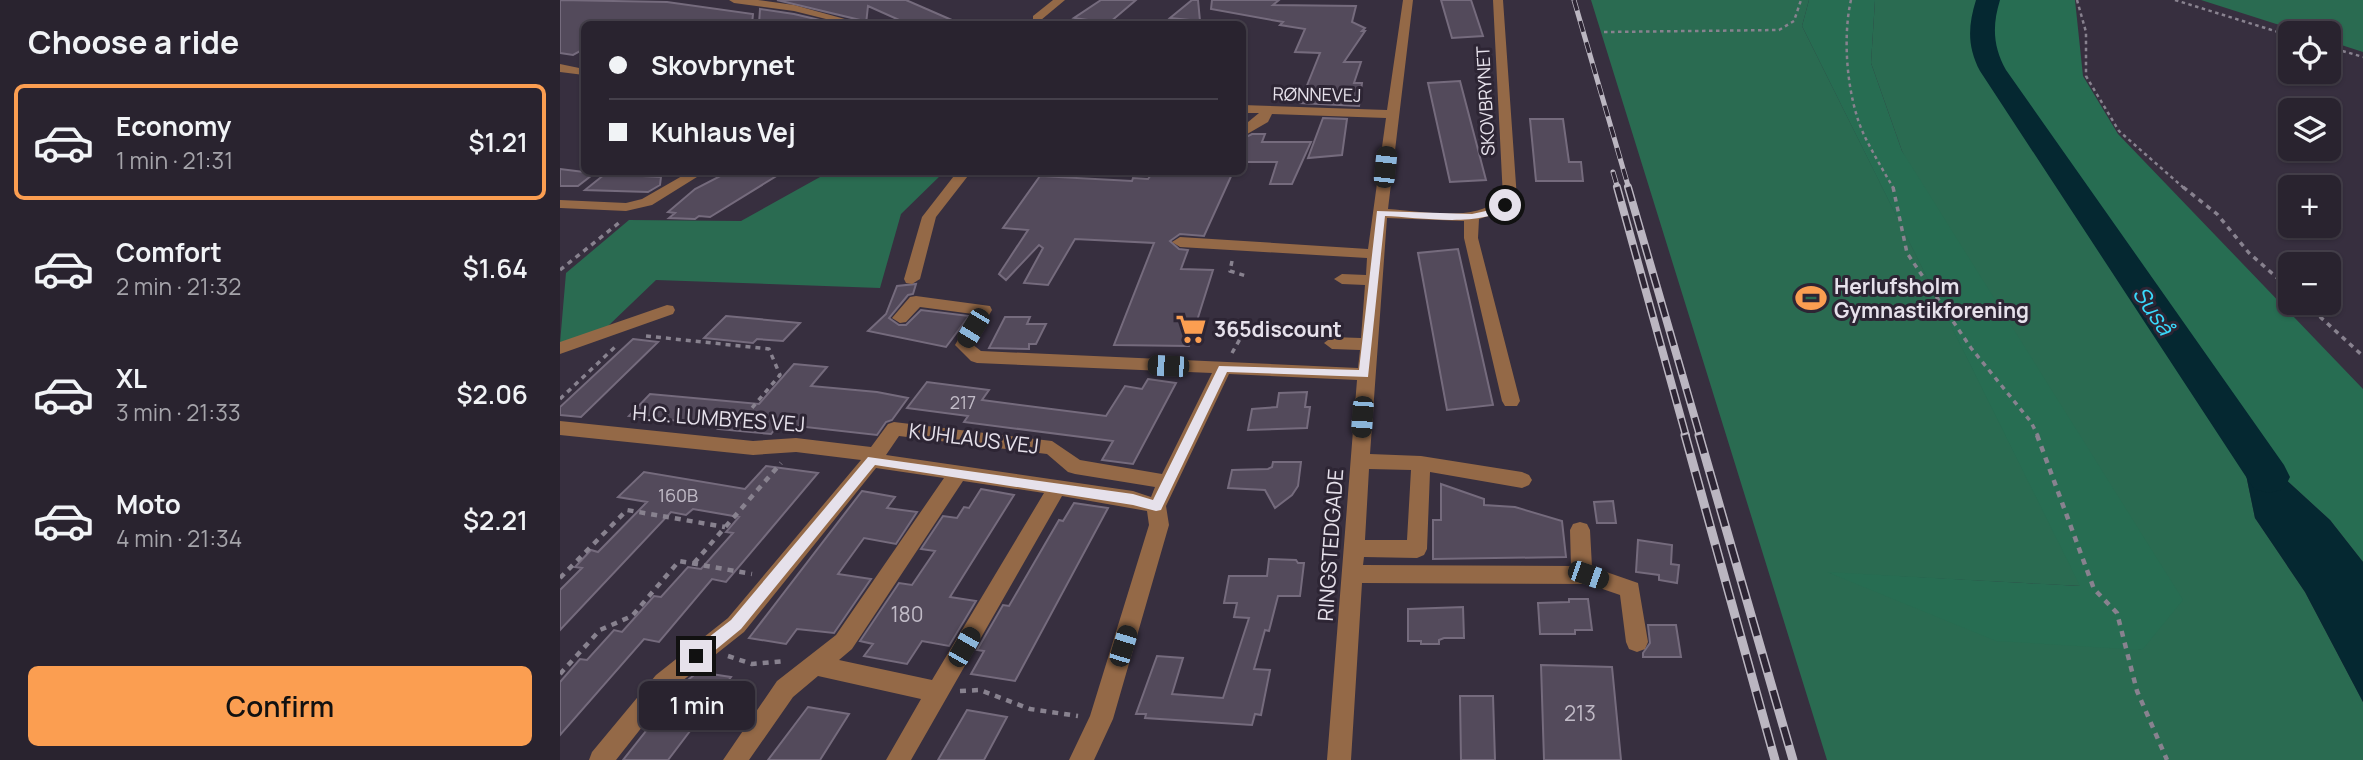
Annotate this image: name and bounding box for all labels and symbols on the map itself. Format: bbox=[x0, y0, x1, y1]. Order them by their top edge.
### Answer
street label: SKOVBRYNET bbox=[1470, 45, 1500, 157]
street label: RØNNEVEJ bbox=[1272, 81, 1362, 107]
car bbox=[1373, 145, 1398, 189]
route start bbox=[1489, 189, 1521, 221]
place label: Herlufsholm Gymnastikforening bbox=[1834, 272, 2029, 324]
water label: Suså bbox=[2126, 279, 2183, 342]
sports icon: Herlufsholm Gymnastikforening bbox=[1794, 281, 1828, 315]
car bbox=[954, 305, 993, 351]
supermarket icon: 365discount bbox=[1174, 312, 1208, 346]
place label: 365discount bbox=[1214, 315, 1342, 343]
car bbox=[1147, 354, 1190, 378]
house number: 217 bbox=[950, 390, 976, 414]
car bbox=[1351, 395, 1374, 439]
street label: H.C. LUMBYES VEJ bbox=[632, 398, 806, 438]
street label: KUHLAUS VEJ bbox=[907, 416, 1041, 460]
street label: RINGSTEDGADE bbox=[1311, 468, 1349, 622]
house number: 160B bbox=[658, 483, 698, 507]
car bbox=[1565, 558, 1612, 592]
house number: 180 bbox=[890, 600, 924, 628]
car bbox=[1107, 623, 1140, 669]
car bbox=[945, 624, 984, 670]
route end bbox=[680, 640, 712, 672]
callout: 1 min bbox=[638, 680, 754, 730]
house number: 213 bbox=[1564, 699, 1596, 727]

